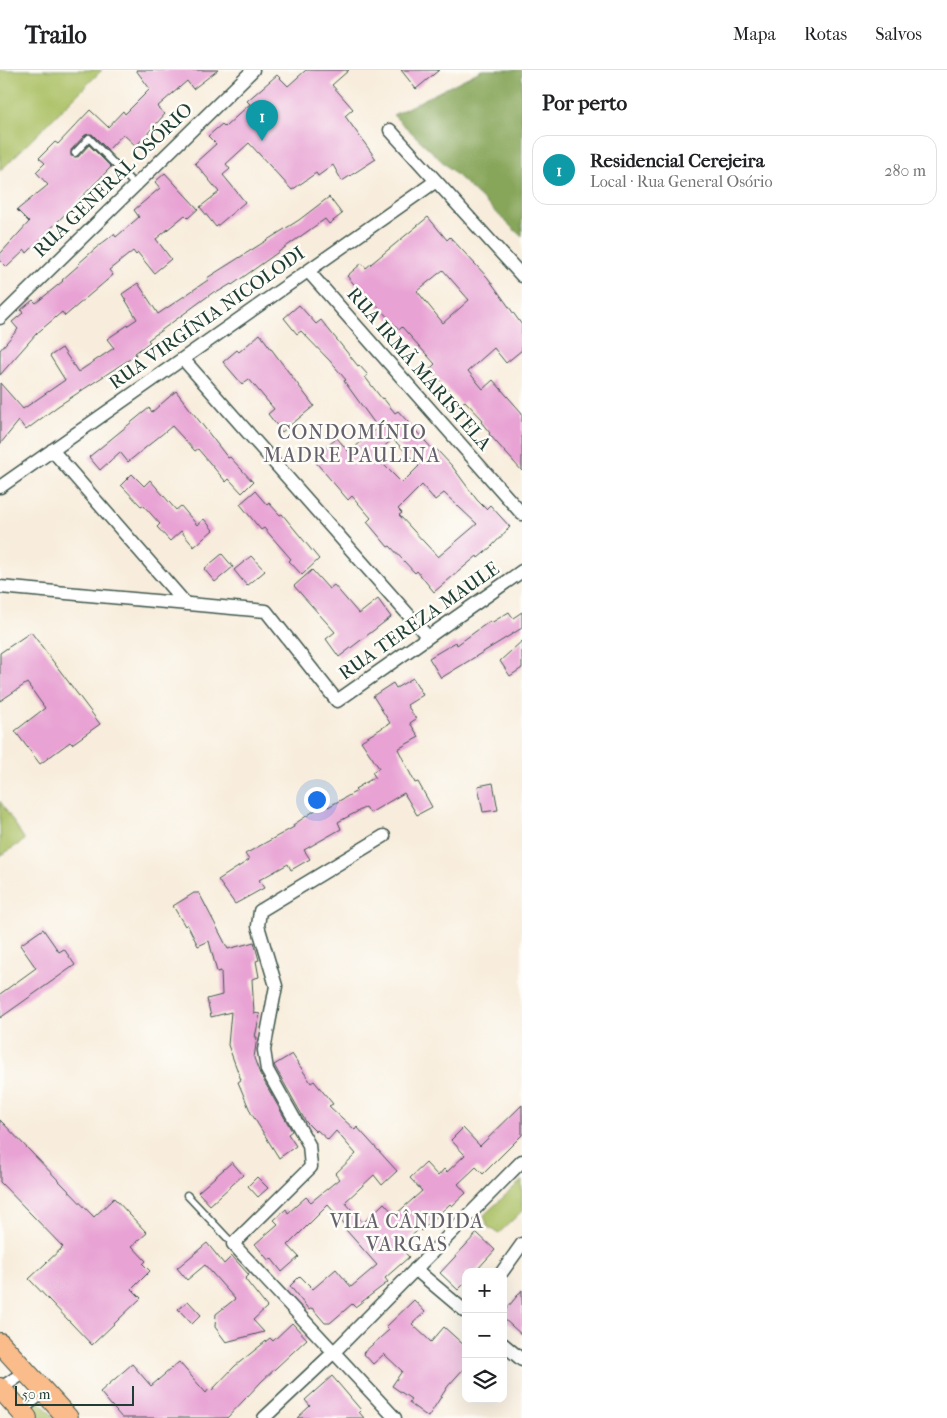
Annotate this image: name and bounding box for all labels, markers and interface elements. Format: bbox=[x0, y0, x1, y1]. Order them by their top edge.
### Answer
text: Trailo bbox=[25, 21, 87, 49]
text: Mapa bbox=[733, 24, 776, 45]
text: Rotas bbox=[804, 24, 847, 45]
text: Salvos bbox=[875, 24, 922, 45]
text: Por perto bbox=[542, 91, 627, 115]
street label: RUA GENERAL OSÓRIO bbox=[28, 98, 197, 262]
pin: 1 bbox=[246, 100, 278, 141]
text: Residencial Cerejeira bbox=[590, 150, 764, 172]
text: 1 bbox=[556, 161, 562, 180]
text: 280 m bbox=[884, 161, 926, 180]
text: Local · Rua General Osório bbox=[590, 172, 773, 191]
street label: RUA VIRGÍNIA NICOLODI bbox=[105, 242, 309, 394]
street label: RUA IRMÃ MARISTELA bbox=[342, 283, 496, 455]
district label: CONDOMÍNIO MADRE PAULINA bbox=[263, 420, 441, 467]
street label: RUA TEREZA MAULE bbox=[335, 557, 504, 685]
your location bbox=[304, 787, 330, 813]
district label: VILA CÂNDIDA VARGAS bbox=[329, 1209, 484, 1256]
map controls bbox=[462, 1268, 507, 1403]
button: + bbox=[462, 1268, 507, 1313]
button: − bbox=[462, 1313, 507, 1358]
button: layers bbox=[462, 1358, 507, 1403]
scale bar bbox=[15, 1383, 134, 1406]
text: 50 m bbox=[22, 1386, 50, 1403]

